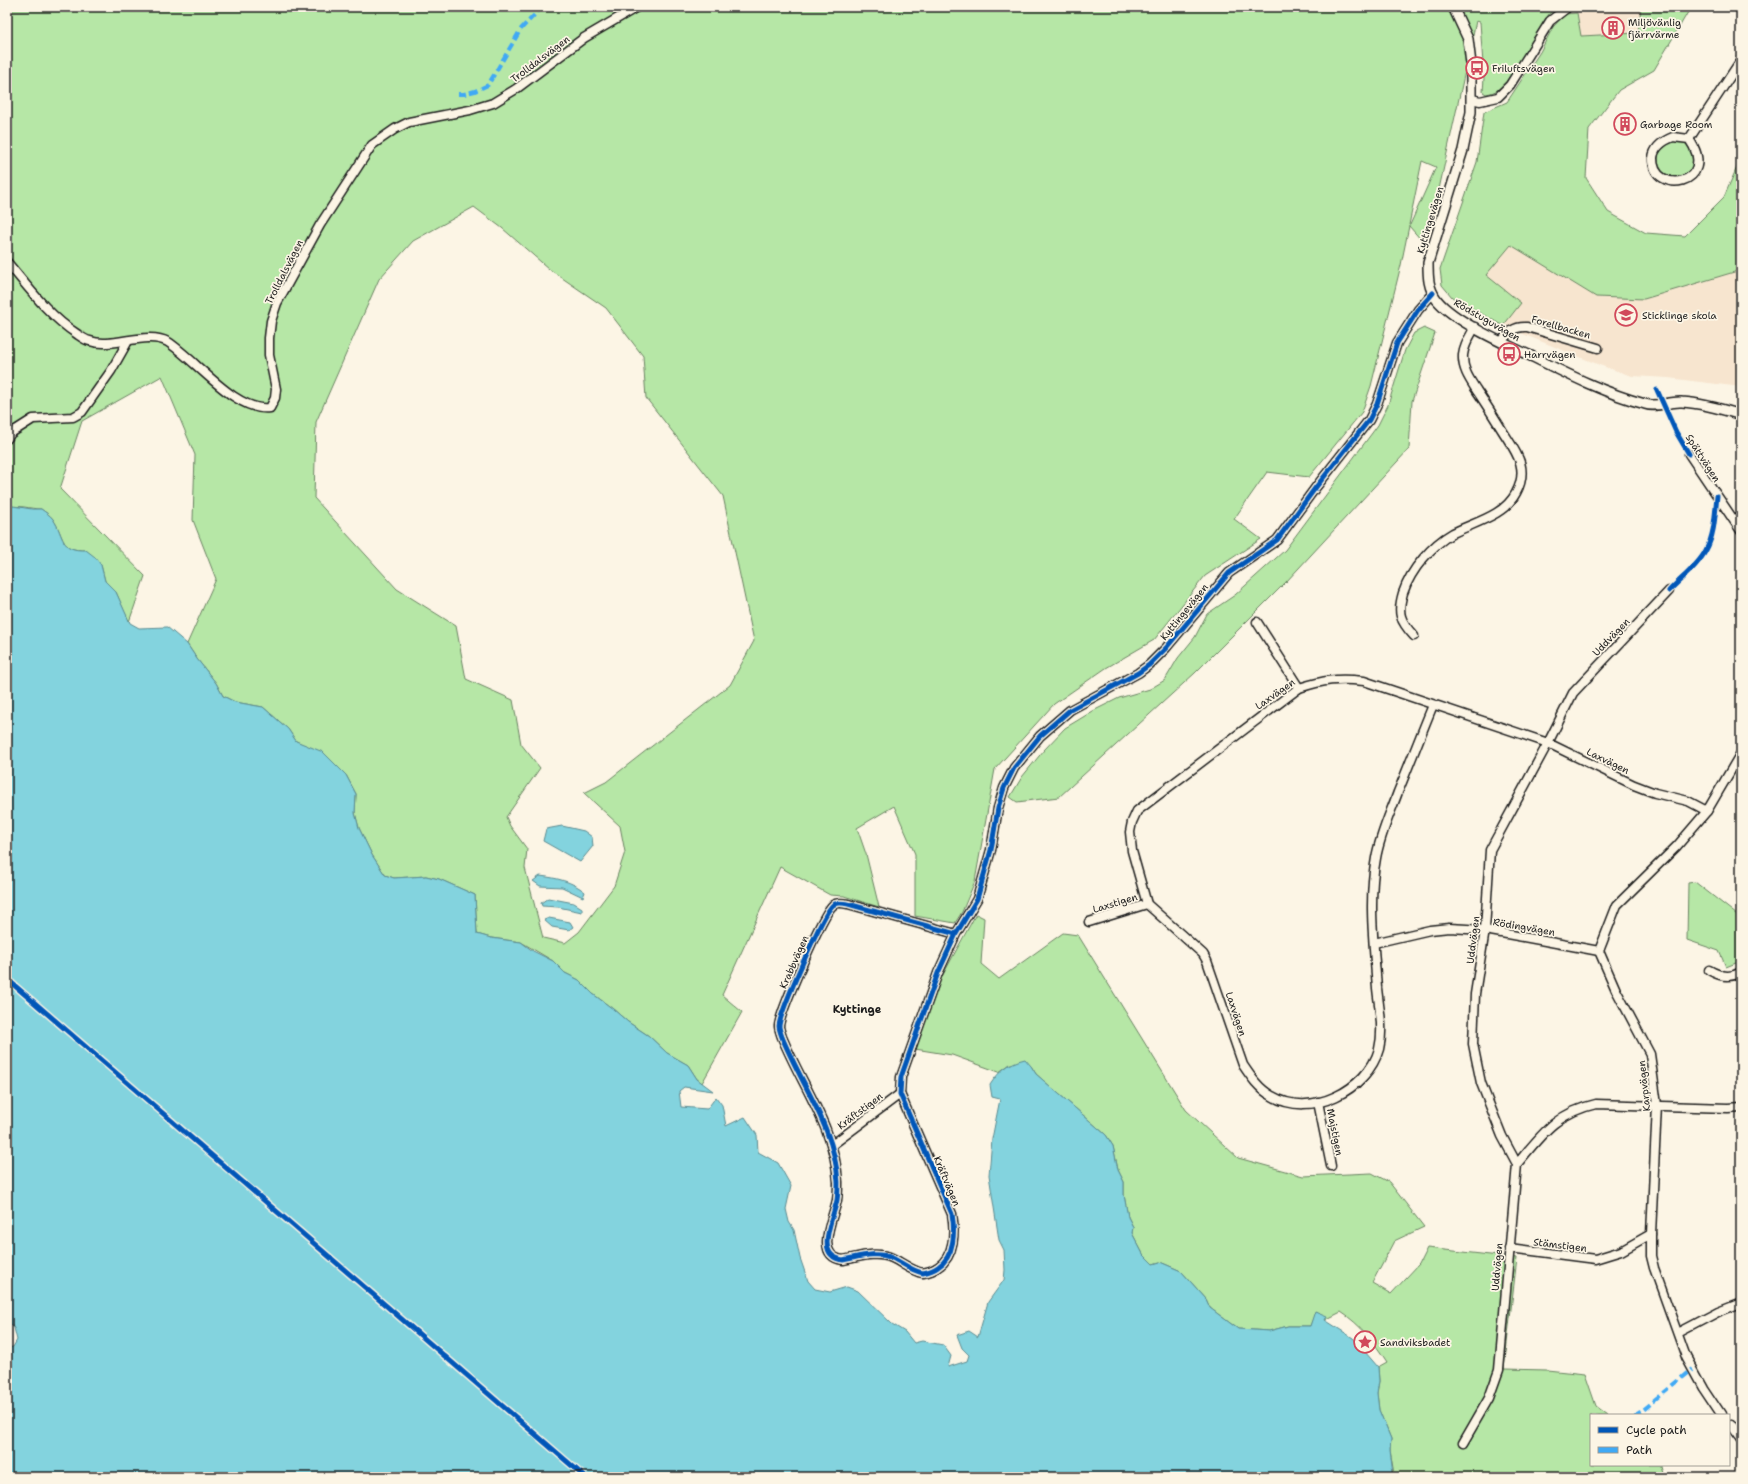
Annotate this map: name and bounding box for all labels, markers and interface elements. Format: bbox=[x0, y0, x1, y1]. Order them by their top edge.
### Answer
building icon: Miljövänlig fjärrvärme bbox=[1600, 15, 1626, 41]
place label: Miljövänlig fjärrvärme bbox=[1628, 16, 1681, 41]
street label: Trolldalsvägen bbox=[508, 33, 572, 85]
bus stop icon: Friluftsvägen bbox=[1464, 55, 1490, 81]
place label: Friluftsvägen bbox=[1492, 62, 1555, 75]
building icon: Garbage Room bbox=[1612, 111, 1638, 137]
place label: Garbage Room bbox=[1640, 118, 1713, 131]
street label: Kyttingevägen bbox=[1414, 185, 1446, 255]
street label: Trolldalsvägen bbox=[262, 238, 306, 306]
street label: Rödstuguvägen bbox=[1451, 296, 1523, 344]
school or university icon: Sticklinge skola bbox=[1613, 302, 1639, 328]
place label: Sticklinge skola bbox=[1642, 309, 1718, 322]
street label: Forellbacken bbox=[1530, 312, 1592, 342]
bus stop icon: Harrvägen bbox=[1496, 341, 1522, 367]
place label: Harrvägen bbox=[1524, 348, 1575, 361]
street label: Spättvägen bbox=[1683, 432, 1723, 484]
street label: Kyttingevägen bbox=[1157, 581, 1211, 643]
street label: Uddvägen bbox=[1590, 615, 1632, 659]
street label: Laxvägen bbox=[1252, 676, 1298, 712]
street label: Laxvägen bbox=[1585, 745, 1631, 777]
street label: Laxstigen bbox=[1091, 890, 1139, 916]
street label: Uddvägen bbox=[1464, 915, 1482, 965]
street label: Rödingvägen bbox=[1492, 915, 1556, 939]
street label: Krabbvägen bbox=[776, 933, 812, 991]
street label: Laxvägen bbox=[1223, 990, 1249, 1038]
district label: Kyttinge bbox=[833, 1002, 882, 1017]
street label: Karpvägen bbox=[1635, 1060, 1653, 1112]
street label: Kräftstigen bbox=[835, 1090, 885, 1132]
street label: Majstigen bbox=[1324, 1107, 1346, 1157]
street label: Kräftvägen bbox=[931, 1154, 963, 1208]
street label: Stämstigen bbox=[1533, 1235, 1587, 1255]
street label: Uddvägen bbox=[1488, 1242, 1506, 1292]
place icon: Sandviksbadet bbox=[1352, 1329, 1378, 1355]
place label: Sandviksbadet bbox=[1380, 1336, 1451, 1349]
legend bbox=[1590, 1414, 1730, 1466]
text: Cycle path bbox=[1626, 1422, 1687, 1438]
text: Path bbox=[1626, 1442, 1652, 1458]

